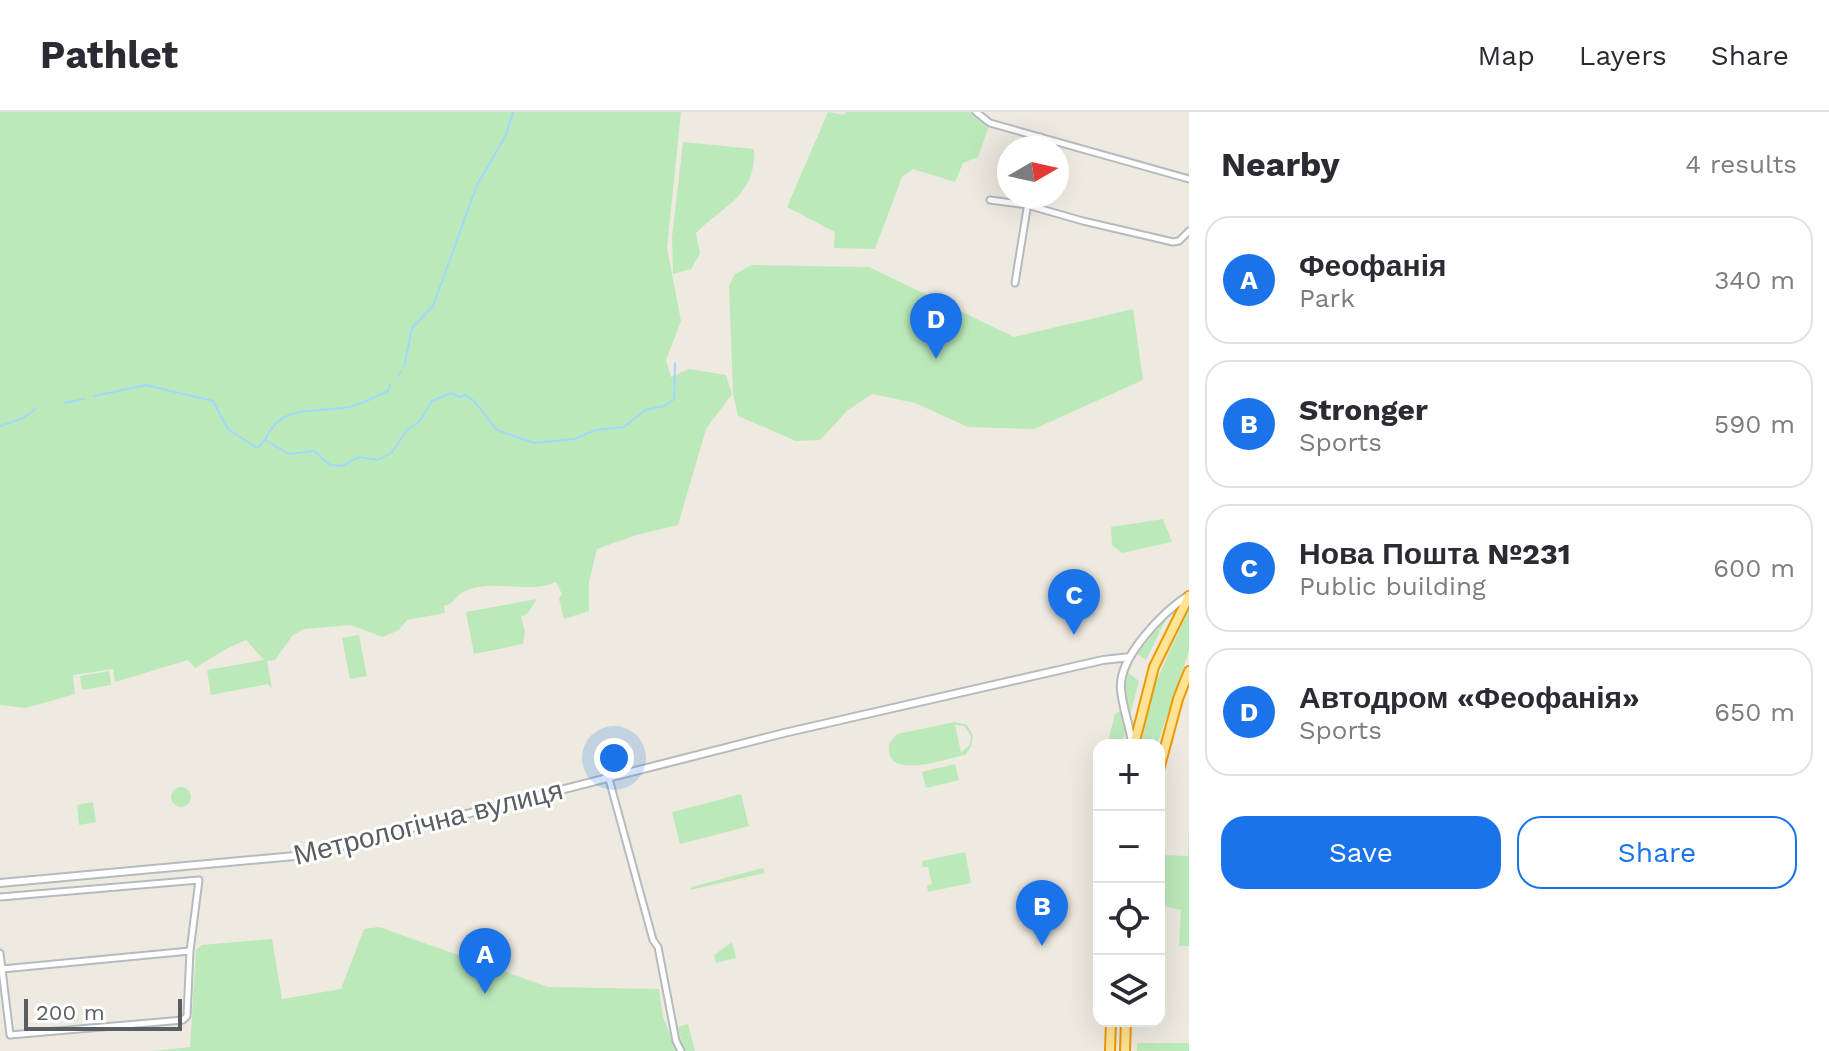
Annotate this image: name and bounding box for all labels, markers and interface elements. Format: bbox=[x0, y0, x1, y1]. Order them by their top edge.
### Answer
text: Pathlet bbox=[40, 33, 178, 77]
text: Map bbox=[1478, 39, 1535, 72]
text: Layers bbox=[1579, 39, 1667, 72]
text: Share bbox=[1711, 39, 1789, 72]
north arrow bbox=[997, 136, 1069, 208]
text: Nearby bbox=[1221, 144, 1340, 184]
text: 4 results bbox=[1685, 149, 1797, 179]
text: Феофанія bbox=[1299, 248, 1447, 283]
text: A bbox=[1240, 265, 1258, 295]
text: 340 m bbox=[1714, 265, 1795, 295]
text: Park bbox=[1299, 283, 1355, 313]
pin: D bbox=[910, 293, 962, 359]
text: Stronger bbox=[1299, 392, 1428, 427]
text: B bbox=[1240, 409, 1258, 439]
text: 590 m bbox=[1714, 409, 1795, 439]
text: Sports bbox=[1299, 427, 1382, 457]
text: Нова Пошта №231 bbox=[1299, 536, 1571, 571]
text: C bbox=[1240, 553, 1258, 583]
text: 600 m bbox=[1713, 553, 1795, 583]
pin: C bbox=[1048, 569, 1100, 635]
text: Public building bbox=[1299, 571, 1486, 601]
text: Автодром «Феофанія» bbox=[1299, 680, 1640, 715]
text: D bbox=[1240, 697, 1258, 727]
text: 650 m bbox=[1714, 697, 1795, 727]
text: Sports bbox=[1299, 715, 1382, 745]
your location bbox=[594, 738, 634, 778]
map controls bbox=[1093, 739, 1165, 1027]
button: + bbox=[1093, 739, 1165, 811]
street label: Метрологічна вулиця bbox=[290, 773, 566, 872]
button: − bbox=[1093, 811, 1165, 883]
button: Save bbox=[1221, 816, 1501, 889]
button: Share bbox=[1517, 816, 1797, 889]
pin: B bbox=[1016, 880, 1068, 946]
button: locate bbox=[1093, 883, 1165, 955]
pin: A bbox=[459, 928, 511, 994]
button: layers bbox=[1093, 955, 1165, 1027]
scale bar bbox=[24, 995, 182, 1031]
text: 200 m bbox=[36, 1000, 105, 1025]

